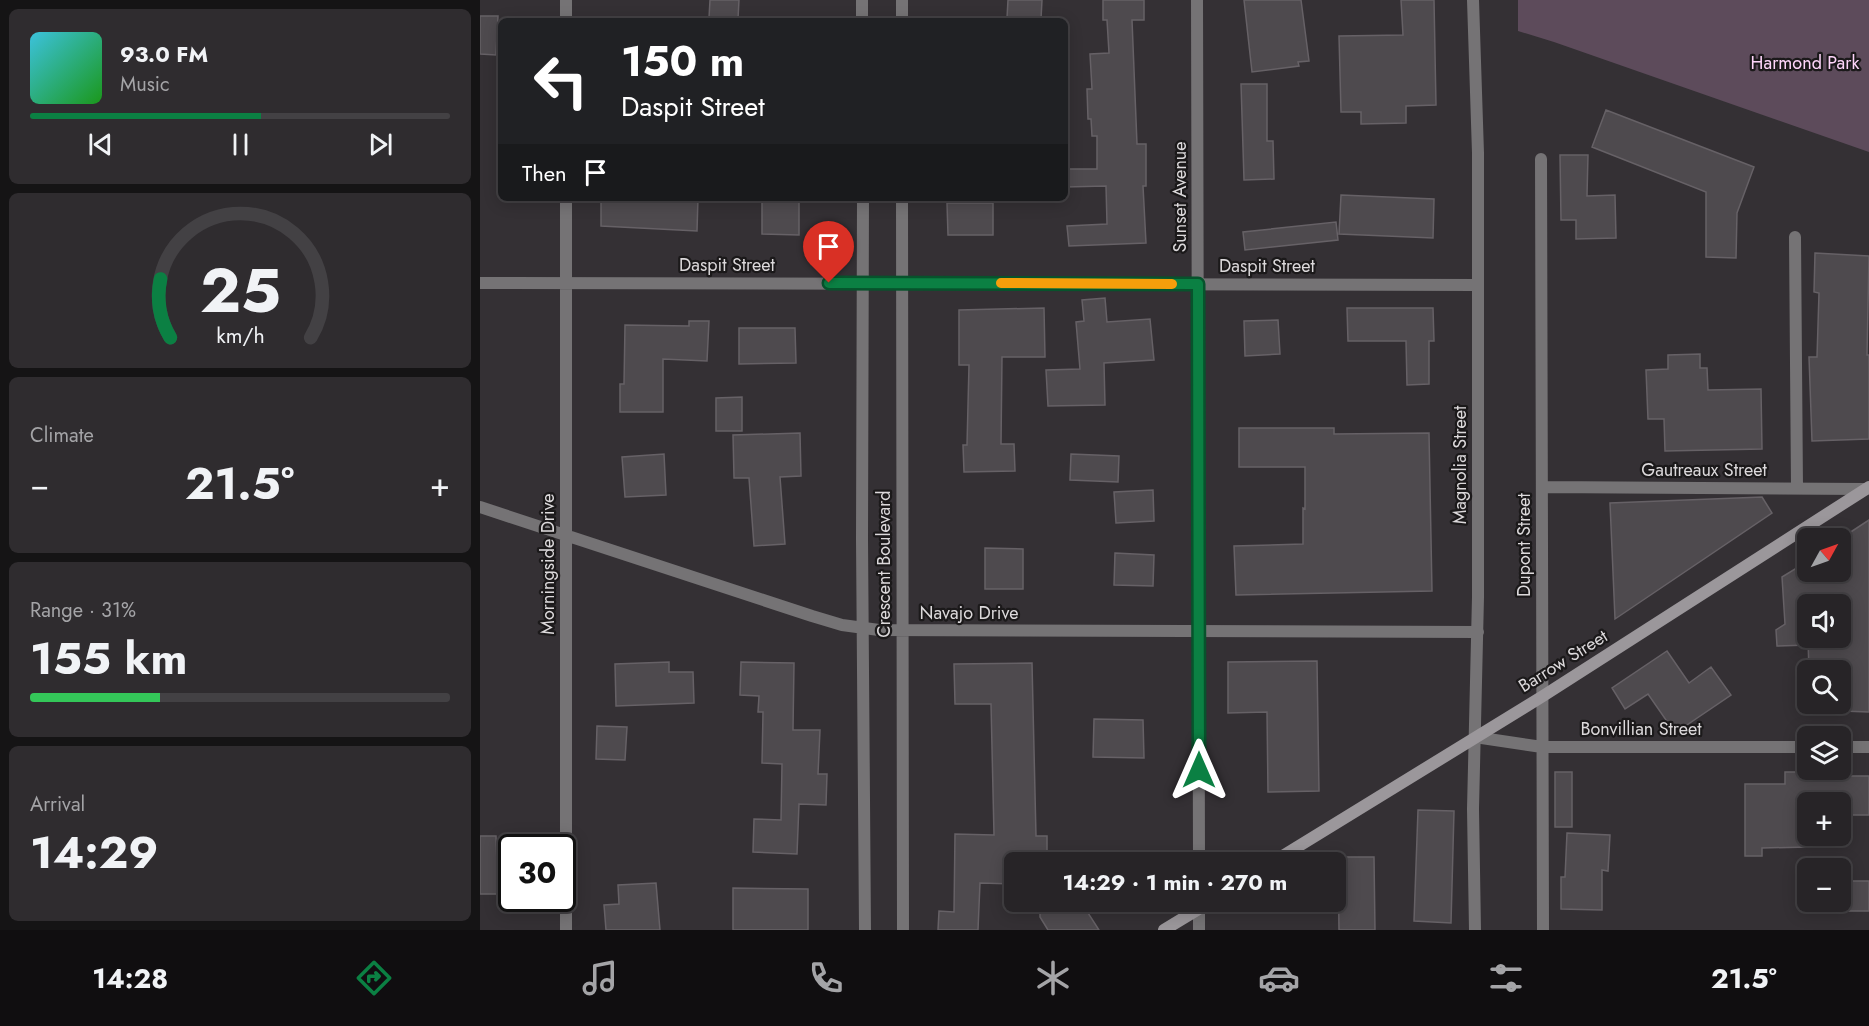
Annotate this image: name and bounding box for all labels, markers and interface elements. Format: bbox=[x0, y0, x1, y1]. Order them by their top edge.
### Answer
text: 150 m bbox=[621, 31, 744, 92]
text: 93.0 FM bbox=[120, 38, 208, 70]
icon: left bbox=[522, 42, 600, 120]
park label: Harmond Park bbox=[1751, 50, 1859, 76]
text: Music bbox=[120, 70, 170, 99]
text: Daspit Street bbox=[621, 87, 765, 126]
icon: previous bbox=[84, 128, 117, 161]
icon: pause bbox=[224, 128, 257, 161]
icon: next bbox=[364, 128, 397, 161]
street label: Sunset Avenue bbox=[1167, 141, 1193, 253]
icon: arrive bbox=[579, 156, 612, 189]
text: Then bbox=[522, 157, 567, 189]
pin bbox=[803, 221, 854, 283]
icon: arrive bbox=[812, 230, 845, 263]
text: 25 bbox=[199, 245, 281, 335]
street label: Daspit Street bbox=[679, 252, 776, 278]
street label: Daspit Street bbox=[1219, 253, 1316, 279]
text: km/h bbox=[216, 320, 264, 351]
street label: Magnolia Street bbox=[1447, 405, 1473, 524]
text: Climate bbox=[30, 421, 94, 450]
text: 21.5° bbox=[185, 451, 294, 516]
street label: Gautreaux Street bbox=[1641, 457, 1767, 483]
text: − bbox=[30, 461, 49, 508]
text: + bbox=[430, 461, 450, 508]
street label: Crescent Boulevard bbox=[871, 490, 897, 638]
street label: Dupont Street bbox=[1511, 492, 1537, 597]
street label: Morningside Drive bbox=[535, 493, 561, 635]
north arrow bbox=[1797, 528, 1851, 582]
map controls bbox=[1797, 528, 1851, 912]
button: sound bbox=[1797, 594, 1851, 648]
text: Range · 31% bbox=[30, 596, 136, 625]
street label: Navajo Drive bbox=[920, 600, 1018, 626]
street label: Barrow Street bbox=[1513, 623, 1613, 699]
text: 155 km bbox=[30, 626, 187, 691]
button: search bbox=[1797, 660, 1851, 714]
street label: Bonvillian Street bbox=[1580, 716, 1702, 742]
button: layers bbox=[1797, 726, 1851, 780]
position arrow bbox=[1167, 738, 1231, 802]
text: Arrival bbox=[30, 790, 85, 819]
button: + bbox=[1797, 792, 1851, 846]
text: 14:29 bbox=[30, 820, 158, 885]
speed limit sign: 30 bbox=[498, 834, 576, 912]
button: − bbox=[1797, 858, 1851, 912]
text: 14:29 · 1 min · 270 m bbox=[1063, 866, 1287, 898]
icon: directions bbox=[353, 957, 395, 999]
icon: music bbox=[579, 957, 621, 999]
icon: phone bbox=[805, 957, 847, 999]
icon: climate bbox=[1032, 957, 1074, 999]
icon: car bbox=[1258, 957, 1300, 999]
icon: filters bbox=[1485, 957, 1527, 999]
text: 14:28 bbox=[92, 959, 168, 998]
text: 21.5° bbox=[1711, 959, 1777, 998]

